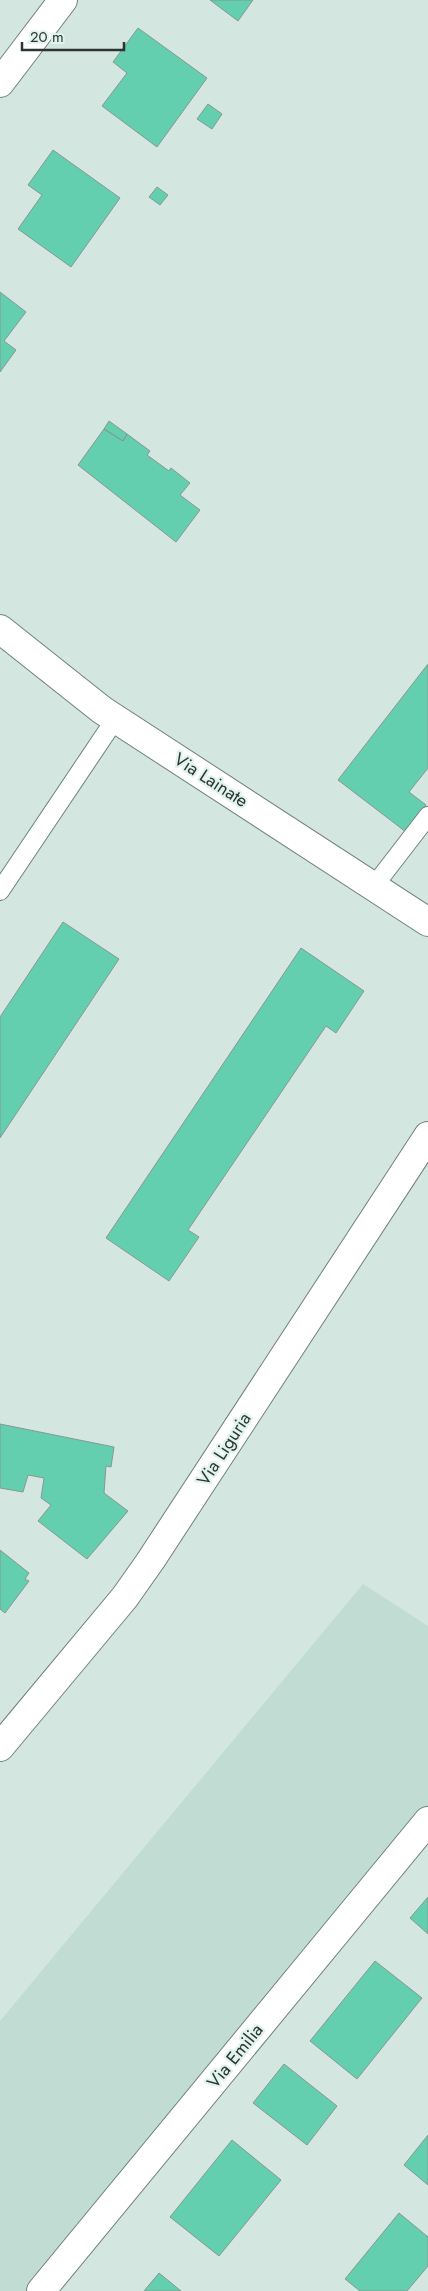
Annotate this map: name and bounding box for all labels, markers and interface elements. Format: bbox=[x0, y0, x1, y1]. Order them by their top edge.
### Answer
scale bar bbox=[22, 20, 125, 52]
text: 20 m bbox=[30, 26, 64, 48]
street label: Via Lainate bbox=[169, 746, 253, 814]
street label: Via Liguria bbox=[191, 1407, 257, 1491]
street label: Via Emilia bbox=[201, 2018, 269, 2094]

